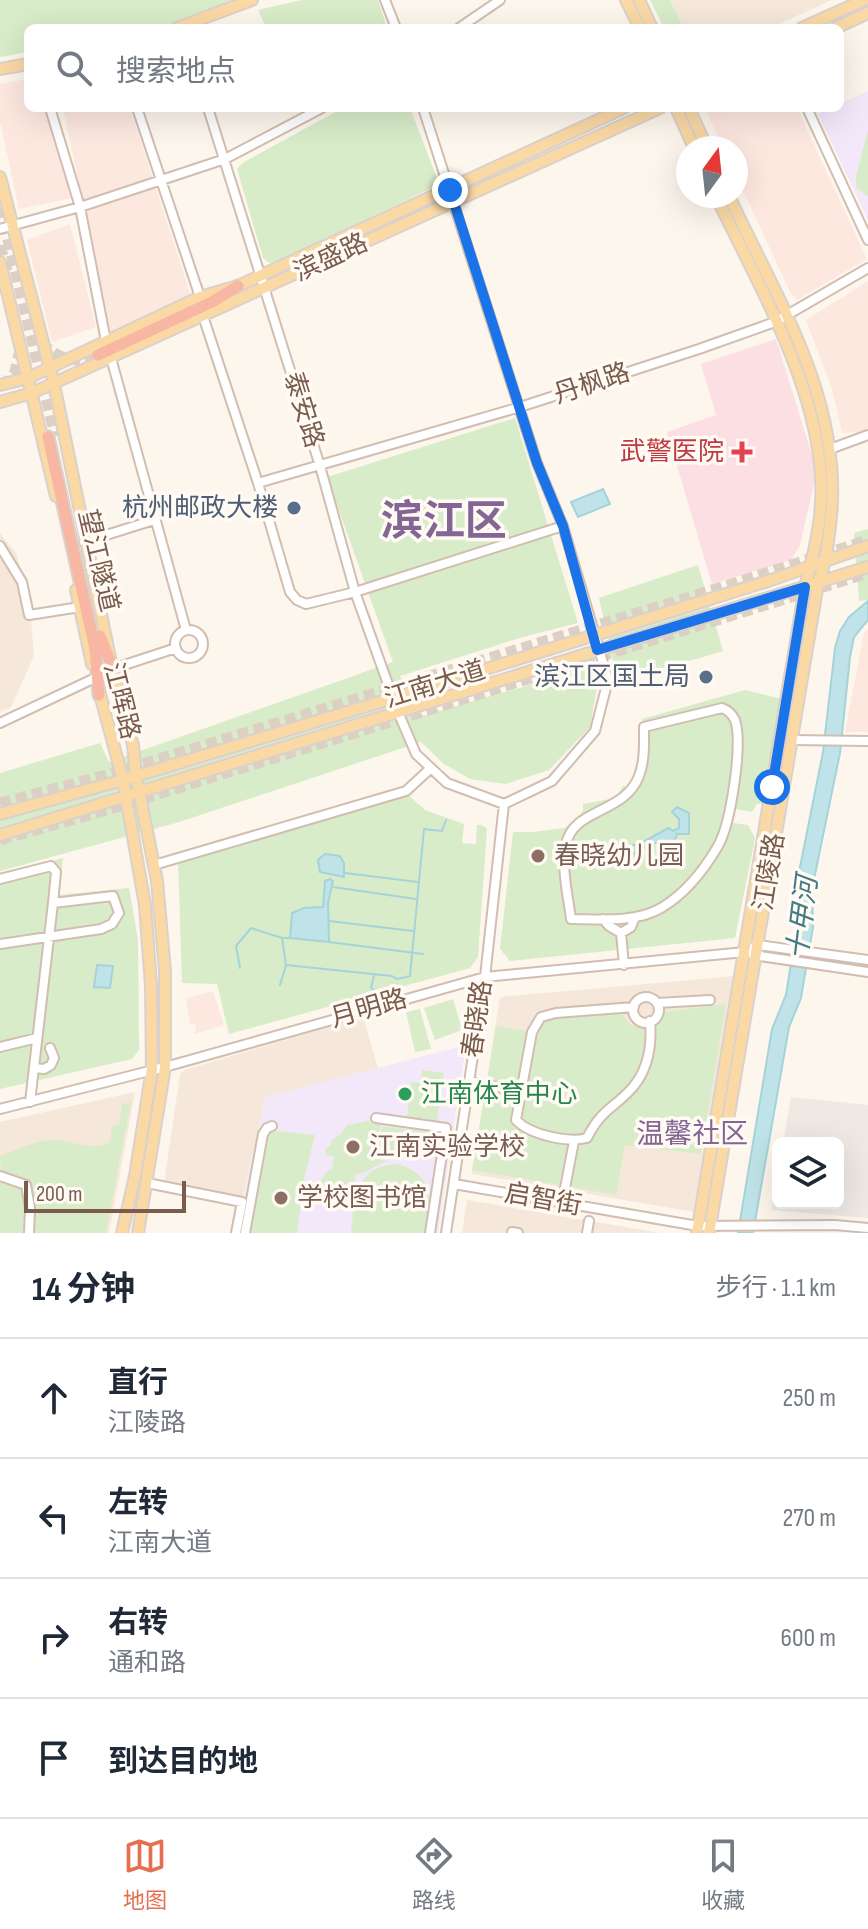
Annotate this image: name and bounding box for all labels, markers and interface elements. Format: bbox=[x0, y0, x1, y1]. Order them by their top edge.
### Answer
search box bbox=[24, 24, 844, 112]
icon: search bbox=[52, 46, 96, 90]
text: 搜索地点 bbox=[116, 54, 236, 90]
north arrow bbox=[676, 136, 748, 208]
route end bbox=[432, 172, 468, 208]
street label: 滨盛路 bbox=[289, 227, 373, 289]
street label: 丹枫路 bbox=[550, 357, 634, 411]
street label: 泰安路 bbox=[277, 368, 329, 452]
place label: 武警医院 bbox=[620, 437, 724, 468]
marker: 武警医院 bbox=[731, 441, 753, 463]
place label: 杭州邮政大楼 bbox=[122, 493, 278, 524]
district label: 滨江区 bbox=[381, 497, 507, 548]
marker: 杭州邮政大楼 bbox=[285, 499, 303, 517]
street label: 望江隧道 bbox=[71, 507, 125, 615]
street label: 江南大道 bbox=[381, 655, 489, 715]
street label: 江晖路 bbox=[97, 659, 145, 743]
place label: 滨江区国土局 bbox=[534, 662, 690, 693]
marker: 滨江区国土局 bbox=[697, 668, 715, 686]
route start bbox=[754, 769, 790, 805]
street label: 江陵路 bbox=[749, 831, 791, 913]
place label: 春晓幼儿园 bbox=[554, 841, 684, 872]
marker: 春晓幼儿园 bbox=[529, 847, 547, 865]
water label: 十甲河 bbox=[782, 869, 825, 962]
street label: 春晓路 bbox=[457, 978, 499, 1060]
street label: 月明路 bbox=[327, 983, 411, 1035]
place label: 江南体育中心 bbox=[421, 1079, 577, 1110]
marker: 江南体育中心 bbox=[396, 1085, 414, 1103]
district label: 温馨社区 bbox=[636, 1118, 748, 1151]
place label: 江南实验学校 bbox=[369, 1132, 525, 1163]
map controls bbox=[772, 1137, 844, 1209]
button: layers bbox=[772, 1137, 844, 1209]
marker: 江南实验学校 bbox=[344, 1138, 362, 1156]
scale bar bbox=[24, 1177, 186, 1213]
street label: 启智街 bbox=[502, 1178, 584, 1222]
text: 200 m bbox=[36, 1181, 82, 1208]
place label: 学校图书馆 bbox=[297, 1183, 427, 1214]
marker: 学校图书馆 bbox=[272, 1189, 290, 1207]
text: 14 分钟 bbox=[32, 1269, 135, 1310]
text: 步行 · 1.1 km bbox=[716, 1273, 836, 1304]
text: 直行 bbox=[108, 1365, 168, 1401]
icon: ahead bbox=[32, 1376, 76, 1420]
text: 250 m bbox=[782, 1383, 836, 1414]
text: 江陵路 bbox=[108, 1408, 186, 1439]
text: 左转 bbox=[108, 1485, 168, 1521]
icon: left bbox=[32, 1496, 76, 1540]
text: 270 m bbox=[783, 1503, 836, 1534]
text: 江南大道 bbox=[108, 1528, 212, 1559]
text: 右转 bbox=[108, 1605, 168, 1641]
icon: right bbox=[32, 1616, 76, 1660]
text: 600 m bbox=[781, 1623, 836, 1654]
text: 通和路 bbox=[108, 1648, 186, 1679]
icon: arrive bbox=[32, 1736, 76, 1780]
text: 到达目的地 bbox=[108, 1744, 258, 1780]
tab: 地图 bbox=[123, 1834, 167, 1915]
tab: 路线 bbox=[412, 1834, 456, 1915]
tab: 收藏 bbox=[701, 1834, 745, 1915]

